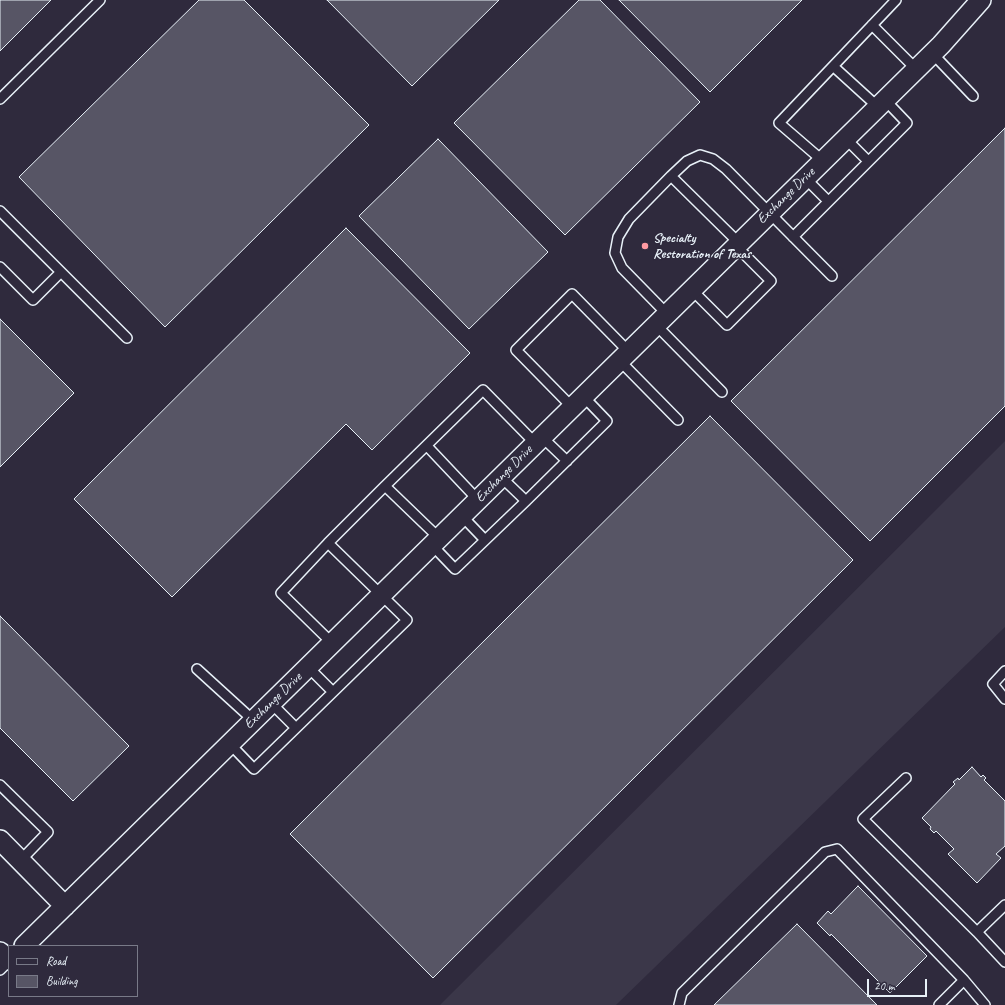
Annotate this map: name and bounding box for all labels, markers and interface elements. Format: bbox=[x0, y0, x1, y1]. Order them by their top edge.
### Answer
street label: Exchange Drive bbox=[754, 164, 818, 228]
place label: Specialty Restoration of Texas bbox=[653, 230, 751, 262]
marker: Specialty Restoration of Texas bbox=[640, 241, 650, 251]
street label: Exchange Drive bbox=[472, 442, 536, 506]
street label: Exchange Drive bbox=[241, 669, 305, 733]
legend bbox=[8, 945, 138, 997]
text: Road bbox=[46, 953, 66, 969]
scale bar bbox=[869, 971, 929, 997]
text: Building bbox=[46, 973, 78, 989]
text: 20 m bbox=[874, 978, 894, 994]

